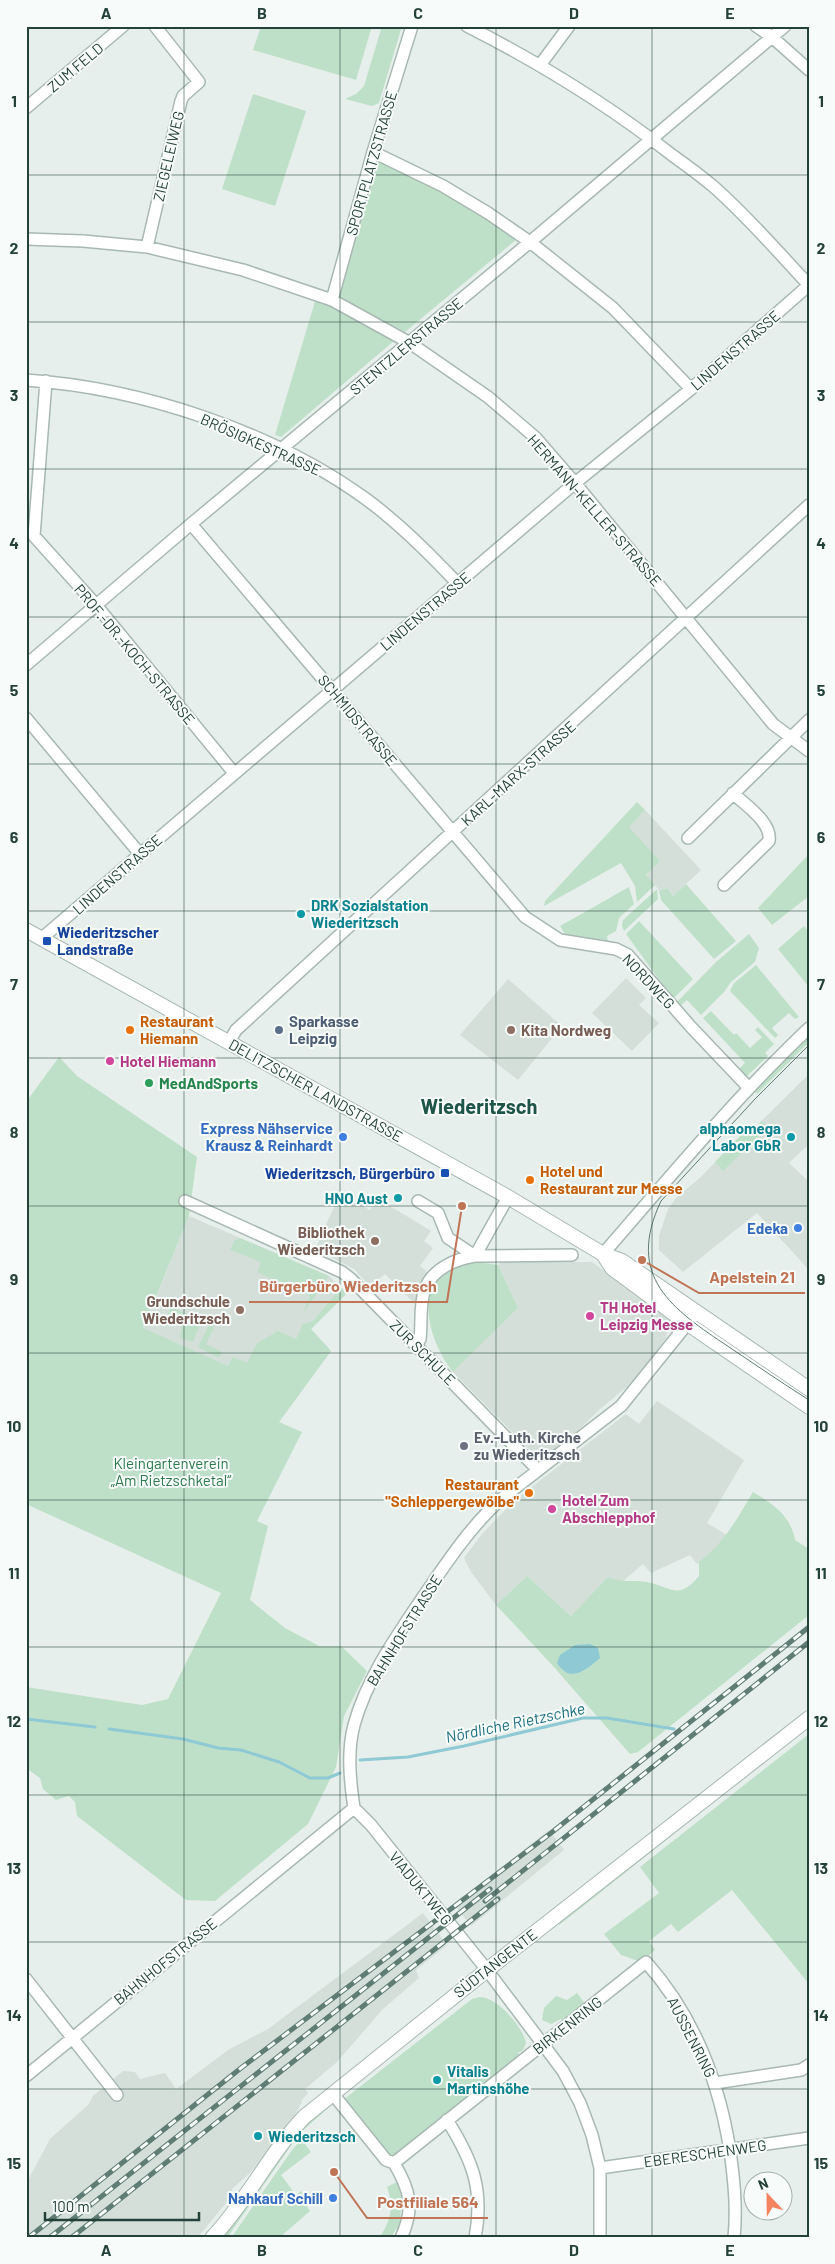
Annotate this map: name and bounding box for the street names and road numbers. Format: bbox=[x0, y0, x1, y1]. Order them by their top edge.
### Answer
street label: ZUM FELD bbox=[44, 39, 106, 95]
street label: SPORTPLATZSTRASSE bbox=[342, 89, 400, 237]
street label: ZIEGELEIWEG bbox=[149, 109, 187, 203]
street label: STENTZLERSTRASSE bbox=[346, 294, 466, 398]
street label: LINDENSTRASSE bbox=[687, 306, 783, 394]
street label: BRÖSIGKESTRASSE bbox=[198, 409, 324, 479]
street label: HERMANN-KELLER-STRASSE bbox=[524, 430, 666, 590]
street label: LINDENSTRASSE bbox=[376, 568, 474, 654]
street label: PROF.-DR.-KOCH-STRASSE bbox=[71, 580, 199, 728]
street label: SCHMIDSTRASSE bbox=[315, 671, 401, 769]
street label: KARL-MARX-STRASSE bbox=[457, 717, 579, 829]
street label: LINDENSTRASSE bbox=[69, 830, 165, 918]
street label: NORDWEG bbox=[619, 950, 679, 1012]
street label: DELITZSCHER LANDSTRASSE bbox=[226, 1035, 406, 1145]
street label: ZUR SCHULE bbox=[387, 1316, 459, 1388]
street label: BAHNHOFSTRASSE bbox=[363, 1571, 445, 1689]
street label: VIADUKTWEG bbox=[386, 1847, 456, 1929]
street label: BAHNHOFSTRASSE bbox=[110, 1914, 220, 2008]
street label: SÜDTANGENTE bbox=[450, 1925, 540, 2001]
street label: BIRKENRING bbox=[529, 1992, 605, 2058]
street label: AUSSENRING bbox=[664, 1994, 720, 2080]
street label: EBERESCHENWEG bbox=[642, 2135, 768, 2171]

